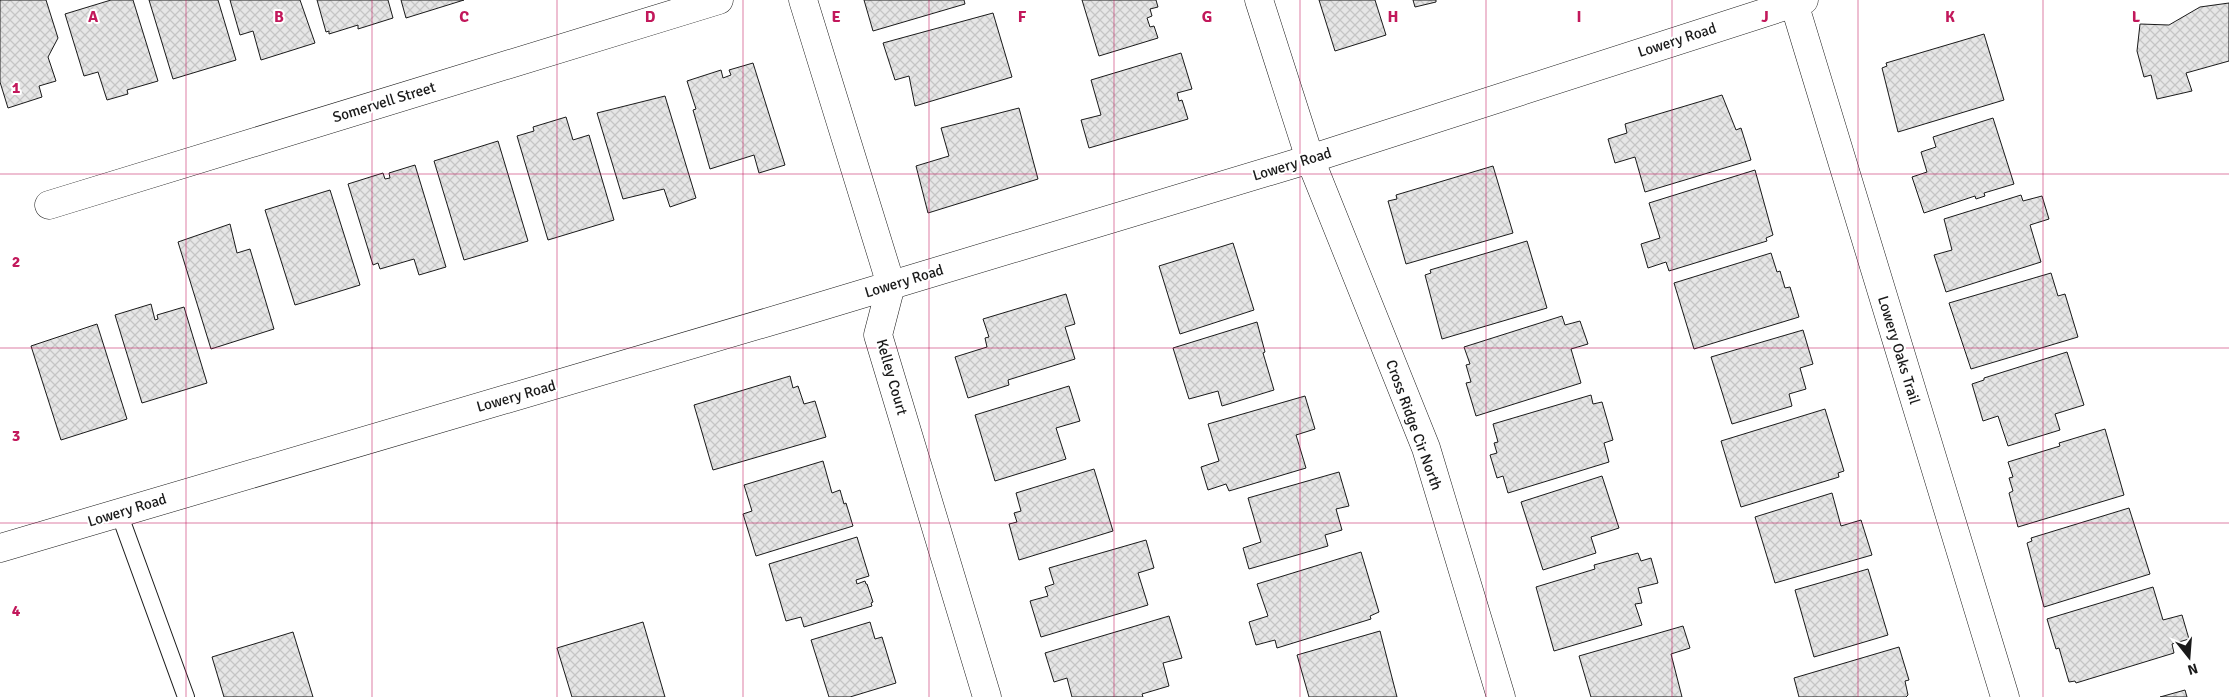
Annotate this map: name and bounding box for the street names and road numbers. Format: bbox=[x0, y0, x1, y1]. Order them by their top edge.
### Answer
street label: Lowery Road bbox=[1635, 19, 1719, 61]
street label: Somervell Street bbox=[330, 78, 438, 126]
street label: Lowery Road bbox=[1250, 143, 1334, 185]
street label: Lowery Road bbox=[862, 260, 946, 302]
street label: Lowery Oaks Trail bbox=[1874, 294, 1924, 406]
street label: Kelley Court bbox=[873, 337, 911, 417]
street label: Cross Ridge Cir North bbox=[1382, 357, 1446, 493]
street label: Lowery Road bbox=[474, 376, 558, 416]
street label: Lowery Road bbox=[85, 489, 169, 531]

